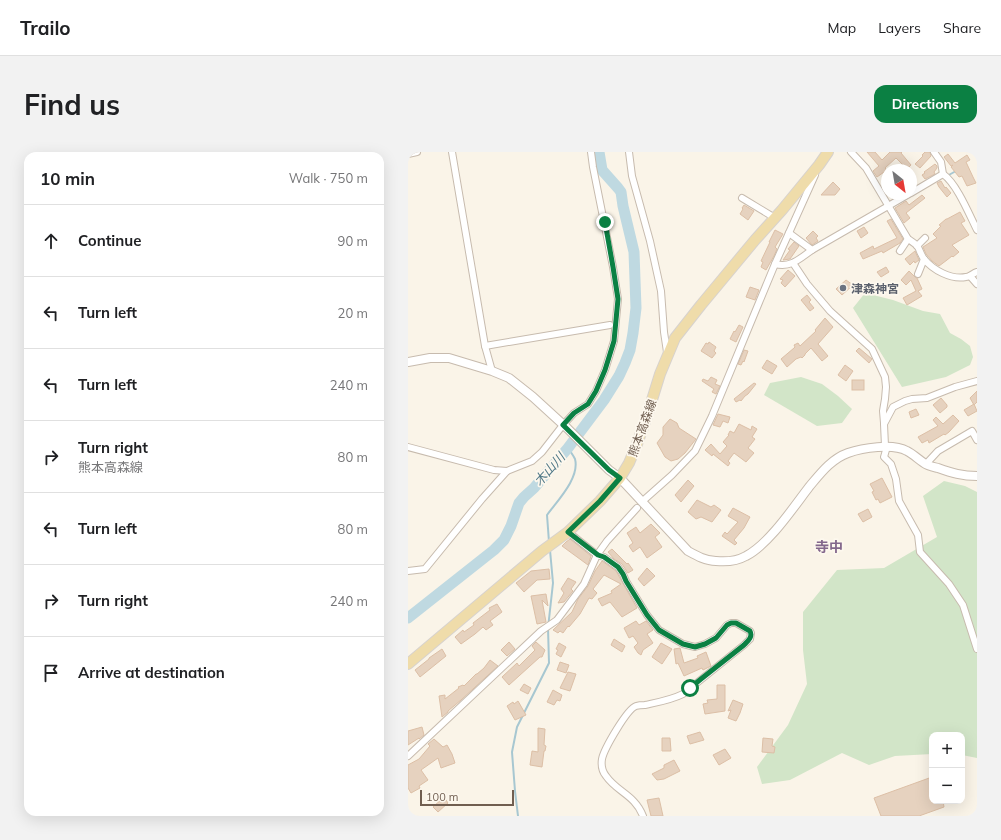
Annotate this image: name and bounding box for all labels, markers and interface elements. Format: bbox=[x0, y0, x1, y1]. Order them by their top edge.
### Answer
text: Trailo bbox=[20, 16, 71, 40]
text: Map bbox=[827, 19, 856, 37]
text: Layers bbox=[878, 19, 921, 37]
text: Share bbox=[943, 19, 981, 37]
button: Directions bbox=[874, 85, 977, 123]
text: Find us bbox=[24, 87, 120, 122]
north arrow bbox=[881, 164, 917, 200]
text: 10 min bbox=[40, 168, 95, 189]
text: Walk · 750 m bbox=[289, 170, 368, 186]
route end bbox=[596, 213, 614, 231]
icon: ahead bbox=[40, 230, 62, 252]
text: Continue bbox=[78, 231, 141, 250]
text: 90 m bbox=[338, 233, 368, 249]
place label: 津森神宮 bbox=[851, 281, 899, 296]
marker: 津森神宮 bbox=[838, 283, 848, 293]
icon: left bbox=[40, 302, 62, 324]
text: Turn left bbox=[78, 303, 137, 322]
text: 20 m bbox=[338, 305, 368, 321]
icon: left bbox=[40, 374, 62, 396]
text: Turn left bbox=[78, 375, 137, 394]
text: 240 m bbox=[330, 377, 368, 393]
street label: 熊本高森線 bbox=[625, 397, 659, 459]
text: Turn right bbox=[78, 438, 148, 457]
icon: right bbox=[40, 446, 62, 468]
water label: 木山川 bbox=[530, 448, 569, 489]
text: 80 m bbox=[338, 449, 368, 465]
text: 熊本高森線 bbox=[78, 459, 143, 475]
icon: left bbox=[40, 518, 62, 540]
text: Turn left bbox=[78, 519, 137, 538]
text: 80 m bbox=[338, 521, 368, 537]
district label: 寺中 bbox=[815, 538, 843, 556]
icon: right bbox=[40, 590, 62, 612]
text: Turn right bbox=[78, 591, 148, 610]
text: 240 m bbox=[330, 593, 368, 609]
icon: arrive bbox=[40, 662, 62, 684]
text: Arrive at destination bbox=[78, 663, 225, 682]
route start bbox=[681, 679, 699, 697]
map controls bbox=[929, 732, 965, 804]
button: + bbox=[929, 732, 965, 768]
button: − bbox=[929, 768, 965, 804]
scale bar bbox=[420, 788, 514, 807]
text: 100 m bbox=[426, 790, 458, 804]

